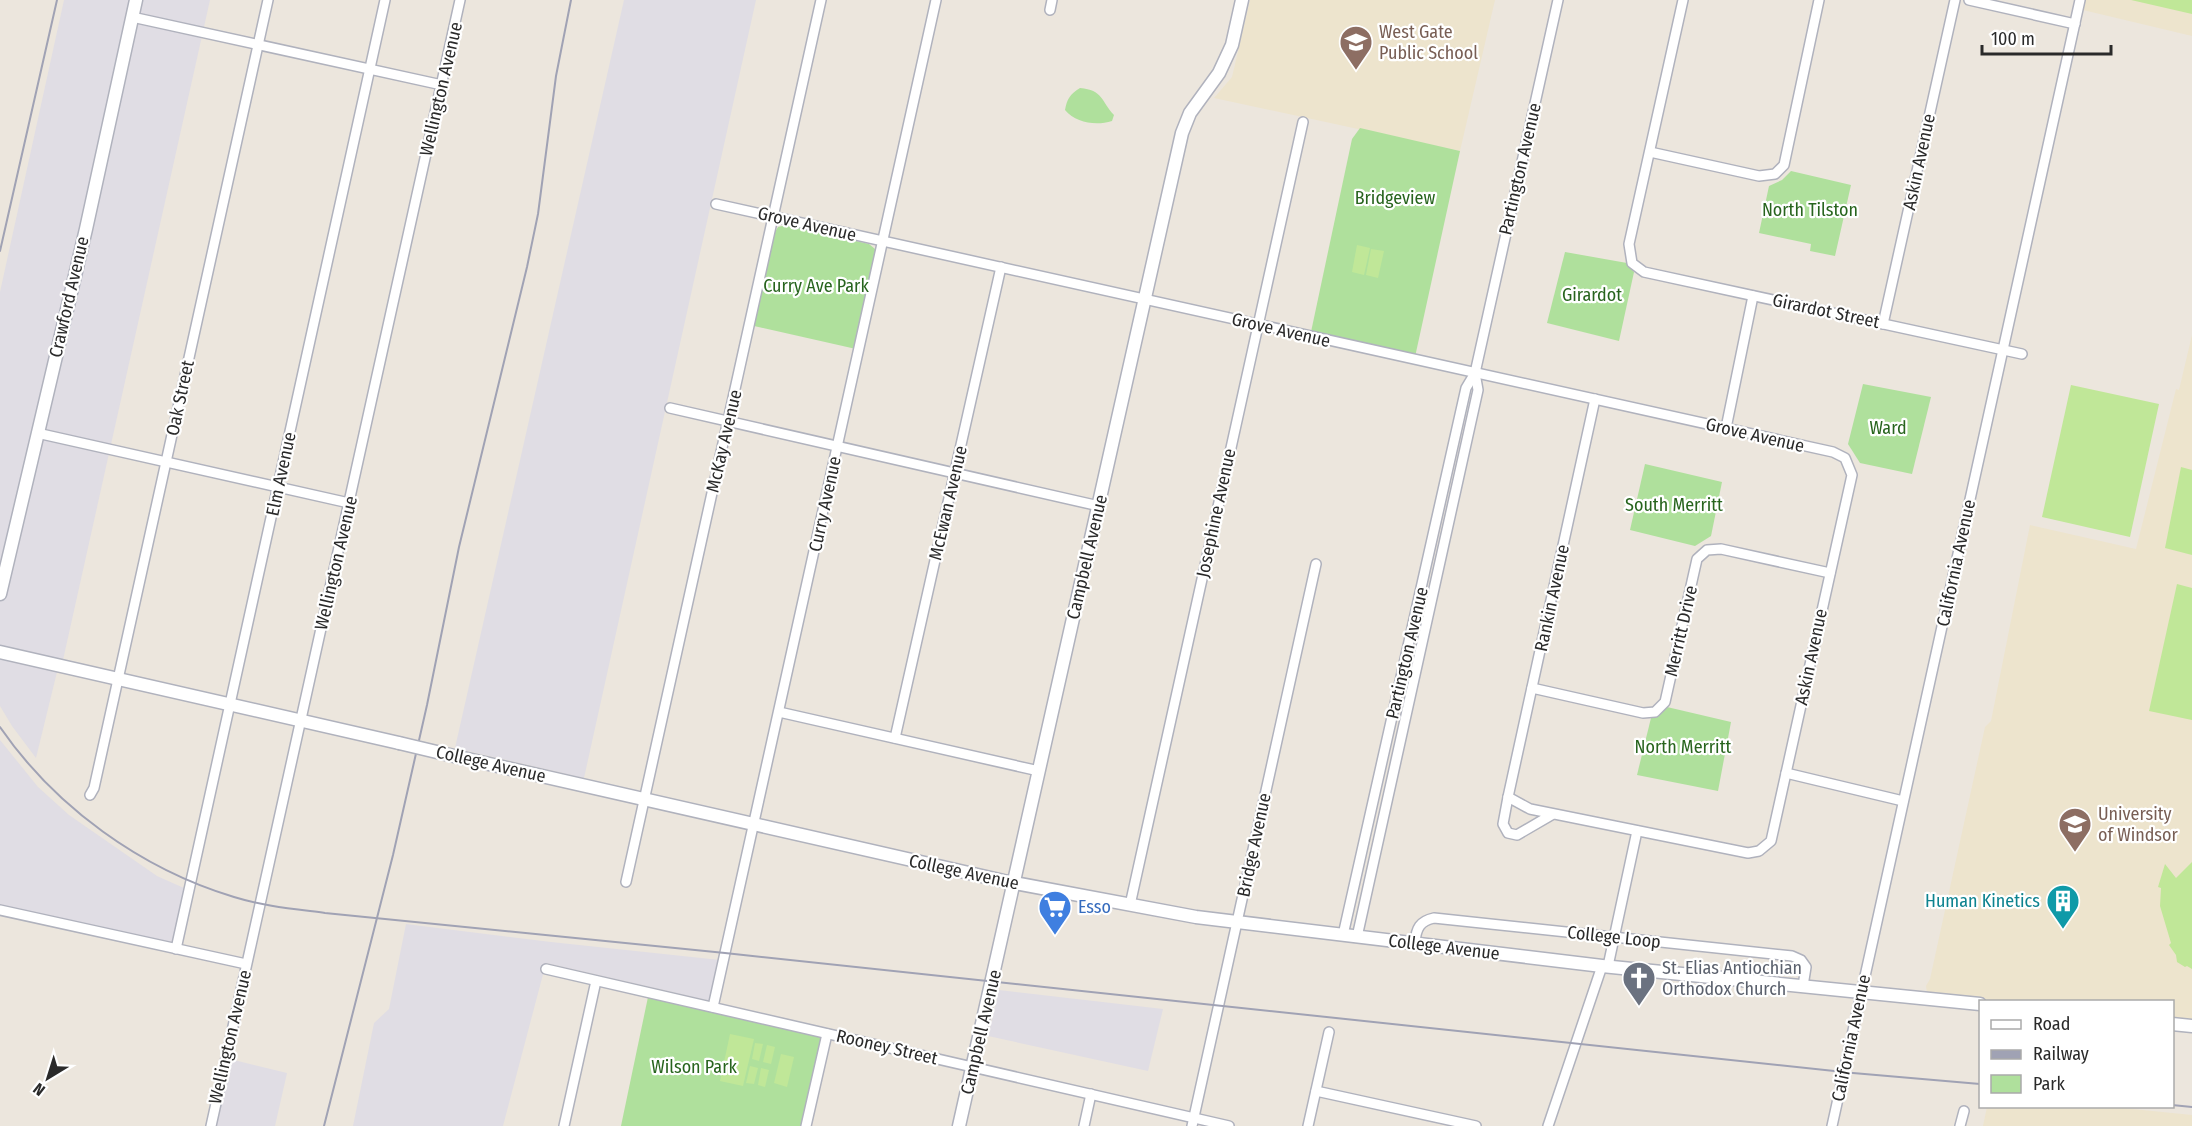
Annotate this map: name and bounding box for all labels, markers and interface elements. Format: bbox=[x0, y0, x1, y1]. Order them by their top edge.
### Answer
scale bar bbox=[1982, 18, 2111, 56]
street label: Wellington Avenue bbox=[415, 20, 467, 158]
place label: West Gate Public School bbox=[1379, 21, 1478, 64]
school or university icon: West Gate Public School bbox=[1338, 24, 1374, 71]
text: 100 m bbox=[1991, 28, 2035, 50]
street label: Partington Avenue bbox=[1494, 101, 1546, 237]
street label: Askin Avenue bbox=[1898, 112, 1940, 212]
park label: Bridgeview bbox=[1355, 187, 1435, 209]
park label: North Tilston bbox=[1762, 199, 1858, 221]
street label: Grove Avenue bbox=[755, 202, 859, 246]
street label: Crawford Avenue bbox=[44, 234, 94, 360]
park label: Curry Ave Park bbox=[763, 275, 869, 297]
park label: Girardot bbox=[1562, 284, 1622, 306]
street label: Girardot Street bbox=[1771, 289, 1882, 333]
street label: Grove Avenue bbox=[1229, 308, 1333, 352]
street label: Oak Street bbox=[161, 358, 199, 438]
street label: McKay Avenue bbox=[701, 387, 747, 495]
street label: Grove Avenue bbox=[1703, 413, 1807, 457]
park label: Ward bbox=[1869, 417, 1907, 439]
street label: Elm Avenue bbox=[261, 430, 301, 518]
street label: McEwan Avenue bbox=[924, 443, 972, 562]
street label: Josephine Avenue bbox=[1192, 446, 1240, 579]
street label: Curry Avenue bbox=[804, 454, 846, 554]
street label: Campbell Avenue bbox=[1062, 492, 1112, 622]
street label: Wellington Avenue bbox=[310, 494, 362, 632]
park label: South Merritt bbox=[1625, 494, 1723, 516]
street label: California Avenue bbox=[1932, 497, 1980, 628]
street label: Rankin Avenue bbox=[1530, 542, 1574, 653]
street label: Merritt Drive bbox=[1660, 583, 1702, 679]
street label: Partington Avenue bbox=[1381, 585, 1433, 721]
street label: Askin Avenue bbox=[1790, 607, 1832, 707]
park label: North Merritt bbox=[1635, 736, 1732, 758]
street label: College Avenue bbox=[434, 741, 548, 787]
street label: Bridge Avenue bbox=[1232, 791, 1276, 899]
place label: University of Windsor bbox=[2098, 803, 2179, 846]
school or university icon: University of Windsor bbox=[2057, 806, 2093, 853]
street label: College Avenue bbox=[907, 850, 1021, 894]
building icon: Human Kinetics bbox=[2045, 883, 2081, 930]
supermarket icon: Esso bbox=[1037, 889, 1073, 936]
place label: Human Kinetics bbox=[1925, 890, 2040, 912]
place label: Esso bbox=[1078, 896, 1111, 918]
street label: College Loop bbox=[1566, 921, 1662, 953]
street label: College Avenue bbox=[1387, 929, 1501, 965]
place label: St. Elias Antiochian Orthodox Church bbox=[1662, 957, 1802, 1000]
church icon: St. Elias Antiochian Orthodox Church bbox=[1621, 960, 1657, 1007]
street label: Campbell Avenue bbox=[956, 967, 1006, 1097]
street label: Wellington Avenue bbox=[204, 968, 256, 1106]
street label: California Avenue bbox=[1827, 972, 1875, 1103]
legend bbox=[1979, 1000, 2174, 1108]
text: Road bbox=[2033, 1013, 2070, 1035]
street label: Rooney Street bbox=[834, 1025, 940, 1069]
text: Railway bbox=[2033, 1043, 2089, 1065]
north arrow bbox=[18, 1048, 78, 1108]
park label: Wilson Park bbox=[651, 1056, 737, 1078]
text: Park bbox=[2033, 1073, 2066, 1095]
text: N bbox=[29, 1079, 49, 1100]

